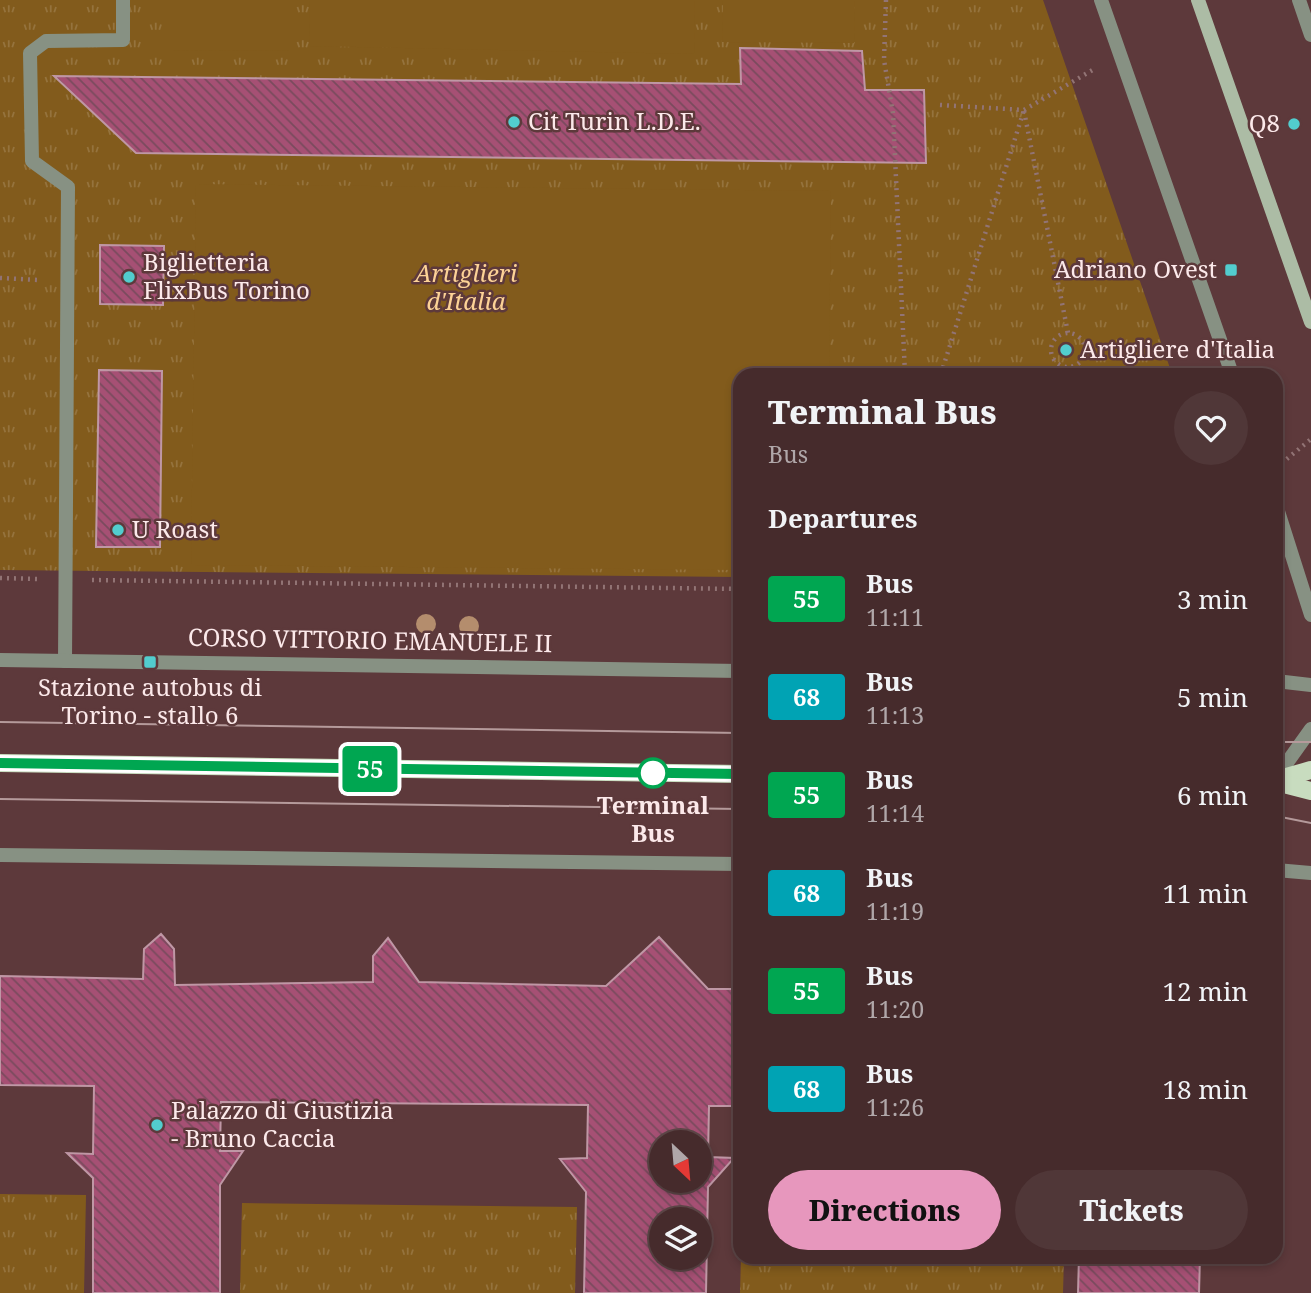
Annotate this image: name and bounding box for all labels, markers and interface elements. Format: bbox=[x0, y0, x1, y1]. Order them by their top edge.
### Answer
place label: Cit Turin L.D.E. bbox=[528, 104, 701, 137]
place label: Q8 bbox=[1249, 106, 1280, 139]
marker: Cit Turin L.D.E. bbox=[506, 114, 522, 130]
marker: Q8 bbox=[1286, 116, 1302, 132]
place label: Biglietteria FlixBus Torino bbox=[143, 245, 310, 306]
place label: Adriano Ovest bbox=[1054, 252, 1217, 285]
park label: Artiglieri d'Italia bbox=[413, 256, 517, 317]
marker: Adriano Ovest bbox=[1223, 262, 1239, 278]
marker: Biglietteria FlixBus Torino bbox=[121, 269, 137, 285]
place label: Artigliere d'Italia bbox=[1080, 332, 1275, 365]
marker: Artigliere d'Italia bbox=[1058, 342, 1074, 358]
text: Terminal Bus bbox=[768, 389, 996, 434]
button: heart bbox=[1174, 391, 1248, 465]
text: Bus bbox=[768, 438, 808, 470]
text: Departures bbox=[768, 500, 918, 536]
place label: U Roast bbox=[132, 512, 218, 545]
marker: U Roast bbox=[110, 522, 126, 538]
text: Bus bbox=[866, 565, 913, 601]
text: 3 min bbox=[1177, 581, 1248, 617]
text: 55 bbox=[793, 582, 820, 615]
text: 11:11 bbox=[866, 601, 924, 633]
street label: CORSO VITTORIO EMANUELE II bbox=[188, 620, 552, 659]
marker: Stazione autobus di Torino - stallo 6 bbox=[142, 654, 158, 670]
text: Bus bbox=[866, 663, 913, 699]
place label: Stazione autobus di Torino - stallo 6 bbox=[38, 670, 262, 731]
text: 5 min bbox=[1177, 679, 1248, 715]
text: 68 bbox=[793, 680, 820, 713]
text: 11:13 bbox=[866, 699, 924, 731]
line badge: 55 bbox=[338, 746, 402, 792]
text: 55 bbox=[356, 752, 384, 785]
marker: Terminal Bus bbox=[638, 758, 668, 788]
text: Bus bbox=[866, 761, 913, 797]
text: 6 min bbox=[1177, 777, 1248, 813]
text: 55 bbox=[793, 778, 820, 811]
place label: Terminal Bus bbox=[597, 788, 710, 849]
text: 11:14 bbox=[866, 797, 924, 829]
text: Bus bbox=[866, 859, 913, 895]
text: 11 min bbox=[1163, 875, 1248, 911]
text: 68 bbox=[793, 876, 820, 909]
text: 11:19 bbox=[866, 895, 924, 927]
text: Bus bbox=[866, 957, 913, 993]
text: 12 min bbox=[1163, 973, 1248, 1009]
text: 55 bbox=[793, 974, 820, 1007]
text: 11:20 bbox=[866, 993, 924, 1025]
text: Bus bbox=[866, 1055, 913, 1091]
text: 18 min bbox=[1163, 1071, 1248, 1107]
text: 68 bbox=[793, 1072, 820, 1105]
text: 11:26 bbox=[866, 1091, 924, 1123]
place label: Palazzo di Giustizia - Bruno Caccia bbox=[171, 1093, 394, 1154]
marker: Palazzo di Giustizia - Bruno Caccia bbox=[149, 1117, 165, 1133]
north arrow bbox=[649, 1130, 712, 1194]
map controls bbox=[649, 1130, 712, 1270]
button: Directions bbox=[768, 1170, 1001, 1250]
button: Tickets bbox=[1015, 1170, 1248, 1250]
button: layers bbox=[649, 1207, 712, 1270]

